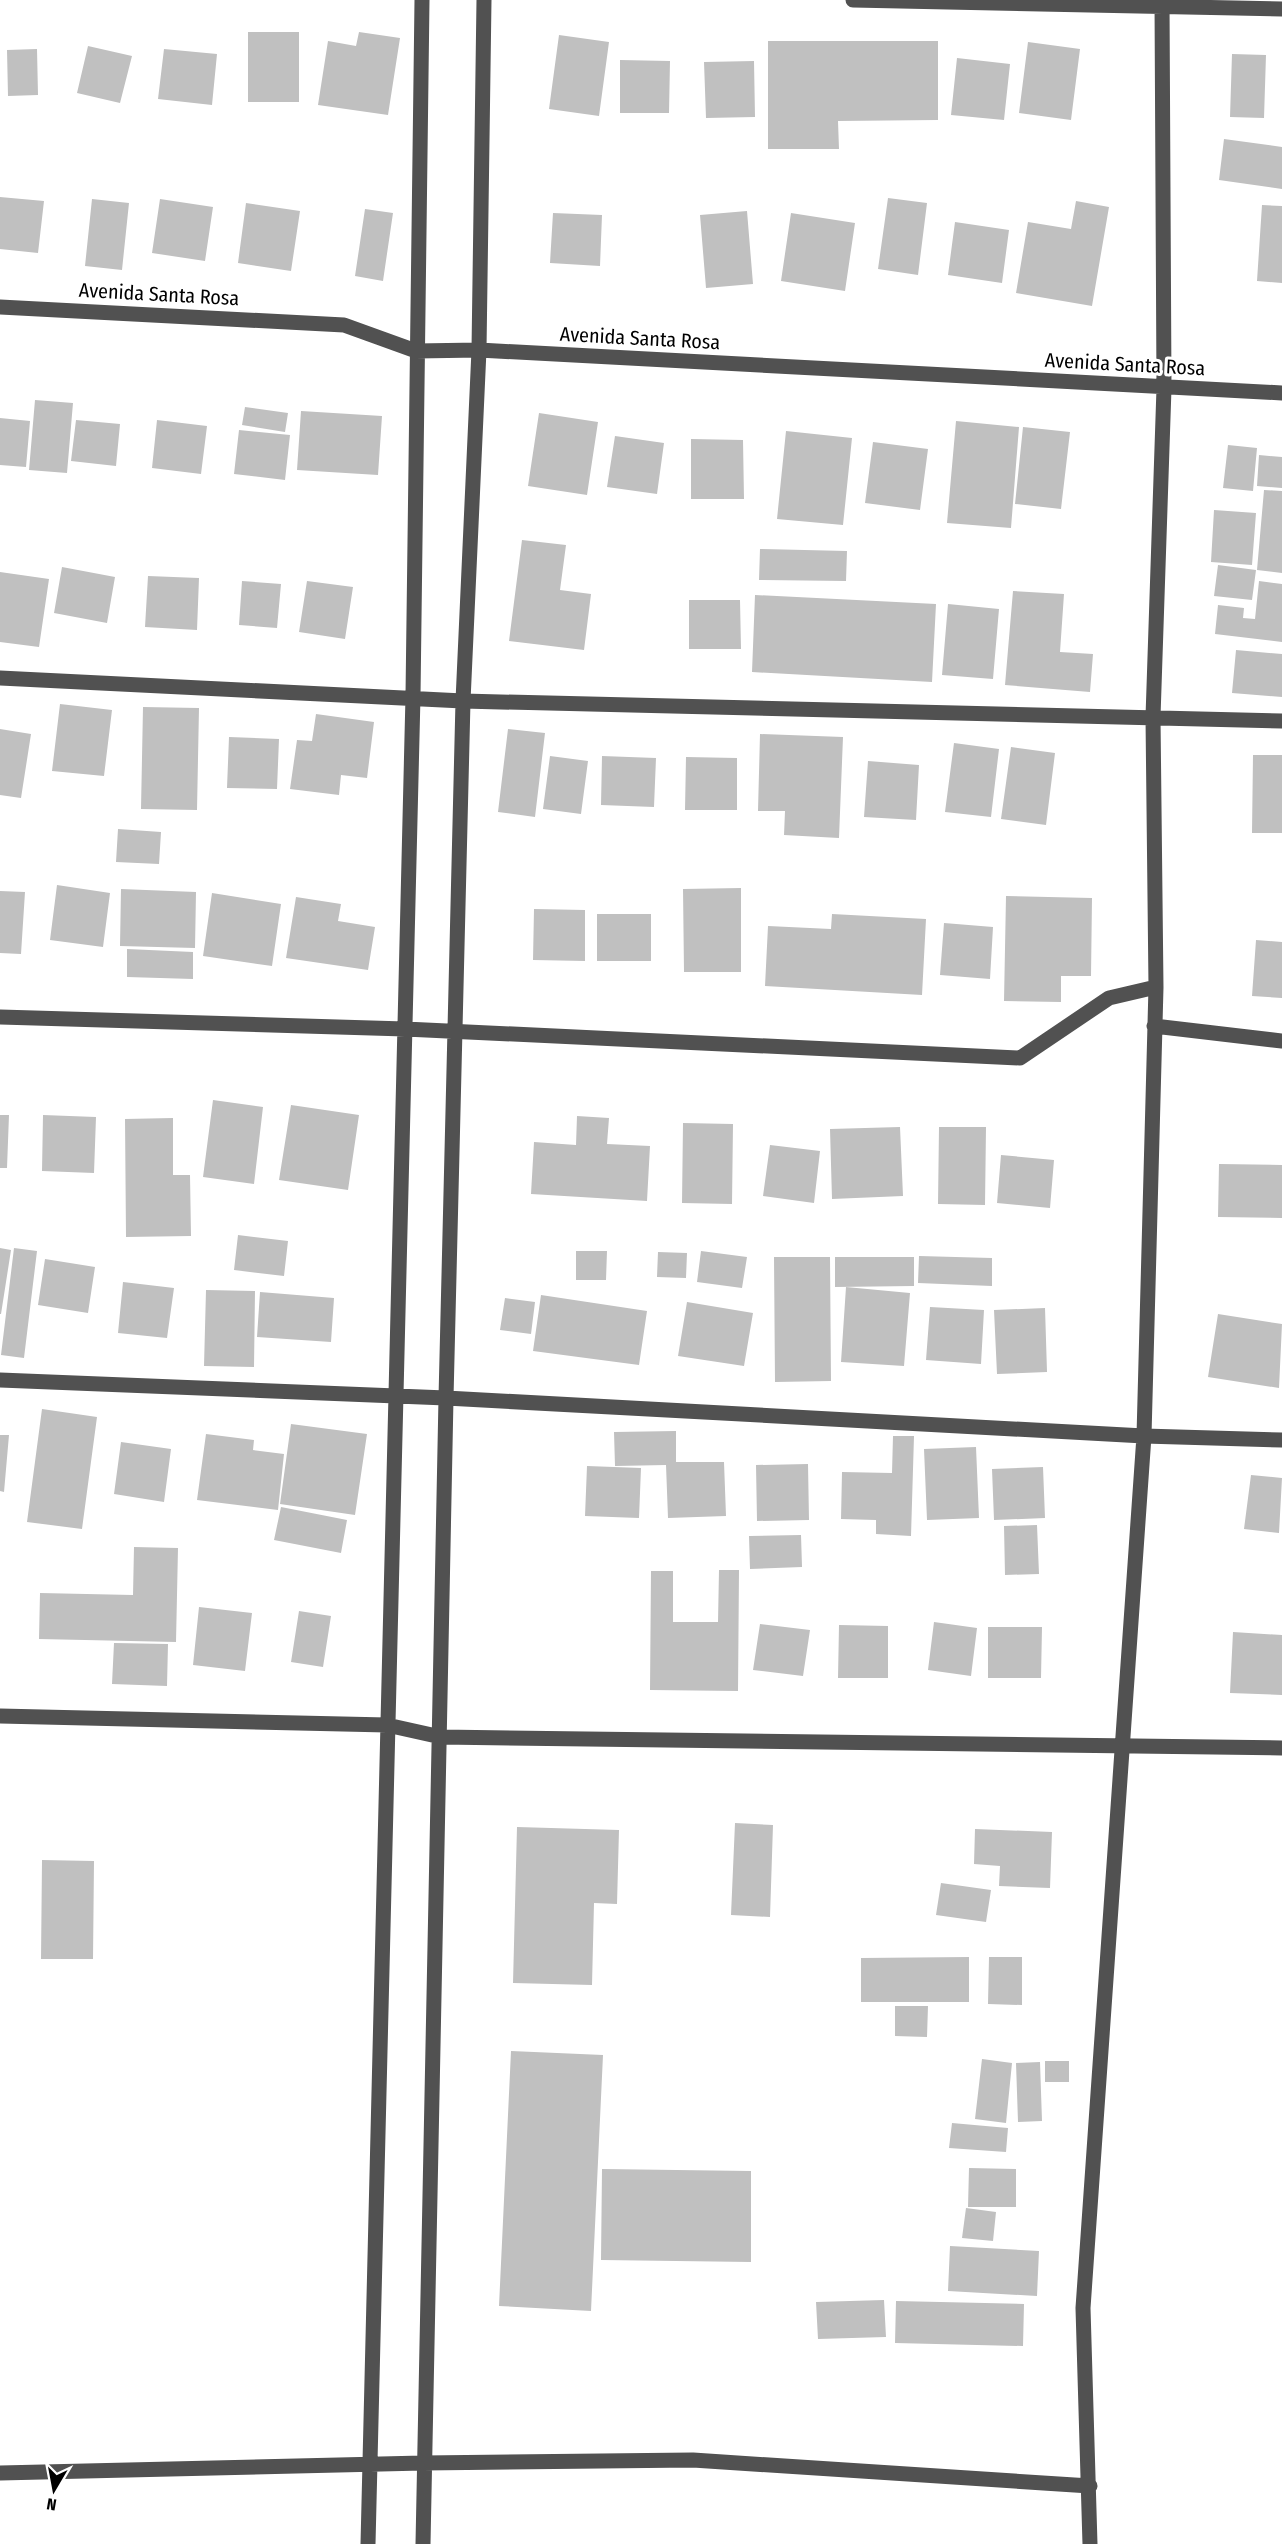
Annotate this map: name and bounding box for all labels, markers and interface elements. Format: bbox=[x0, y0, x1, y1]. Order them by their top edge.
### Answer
street label: Avenida Santa Rosa bbox=[78, 278, 240, 310]
street label: Avenida Santa Rosa bbox=[559, 322, 721, 354]
street label: Avenida Santa Rosa bbox=[1044, 348, 1206, 380]
north arrow bbox=[24, 2460, 84, 2520]
text: N bbox=[45, 2494, 58, 2514]

